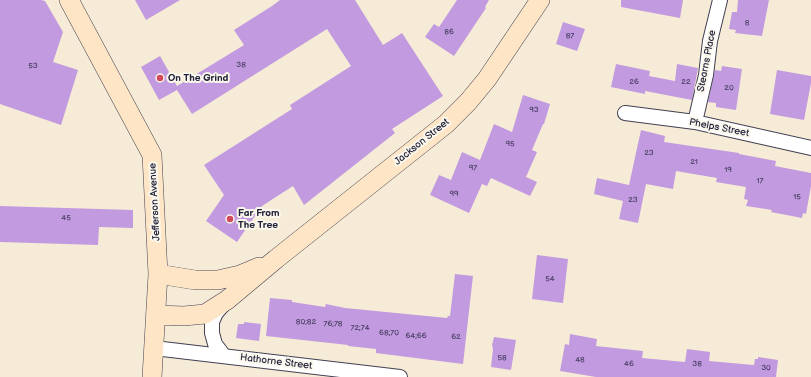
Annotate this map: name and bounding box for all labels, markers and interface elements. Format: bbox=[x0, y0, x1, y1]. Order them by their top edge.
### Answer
house number: 8 bbox=[745, 18, 749, 28]
house number: 86 bbox=[444, 27, 454, 37]
street label: Stearns Place bbox=[695, 29, 719, 93]
house number: 87 bbox=[566, 31, 574, 41]
house number: 38 bbox=[236, 60, 246, 70]
house number: 53 bbox=[28, 61, 38, 71]
place label: On The Grind bbox=[168, 72, 228, 84]
marker: On The Grind bbox=[155, 73, 165, 83]
house number: 26 bbox=[629, 77, 639, 87]
house number: 22 bbox=[681, 77, 691, 87]
house number: 20 bbox=[724, 83, 734, 93]
house number: 93 bbox=[529, 105, 539, 115]
street label: Jackson Street bbox=[392, 116, 452, 168]
street label: Phelps Street bbox=[688, 116, 750, 140]
house number: 95 bbox=[505, 139, 515, 149]
house number: 23 bbox=[644, 148, 654, 158]
house number: 21 bbox=[690, 157, 698, 167]
street label: Jefferson Avenue bbox=[147, 163, 163, 241]
house number: 97 bbox=[469, 163, 477, 173]
house number: 19 bbox=[724, 165, 732, 175]
house number: 17 bbox=[756, 176, 764, 186]
house number: 99 bbox=[449, 189, 459, 199]
house number: 15 bbox=[793, 192, 801, 202]
house number: 23 bbox=[628, 195, 638, 205]
place label: Far From The Tree bbox=[238, 207, 280, 230]
house number: 45 bbox=[61, 213, 71, 223]
marker: Far From The Tree bbox=[225, 214, 235, 224]
house number: 54 bbox=[545, 274, 555, 284]
house number: 80;82 bbox=[296, 317, 316, 327]
house number: 76;78 bbox=[323, 319, 343, 329]
house number: 72;74 bbox=[350, 323, 370, 333]
house number: 68;70 bbox=[379, 328, 399, 338]
house number: 64;66 bbox=[405, 331, 427, 341]
house number: 62 bbox=[451, 332, 461, 342]
street label: Hathorne Street bbox=[239, 352, 313, 372]
house number: 58 bbox=[497, 353, 507, 363]
house number: 48 bbox=[575, 355, 585, 365]
house number: 46 bbox=[624, 359, 634, 369]
house number: 38 bbox=[692, 359, 702, 369]
house number: 30 bbox=[761, 363, 771, 373]

